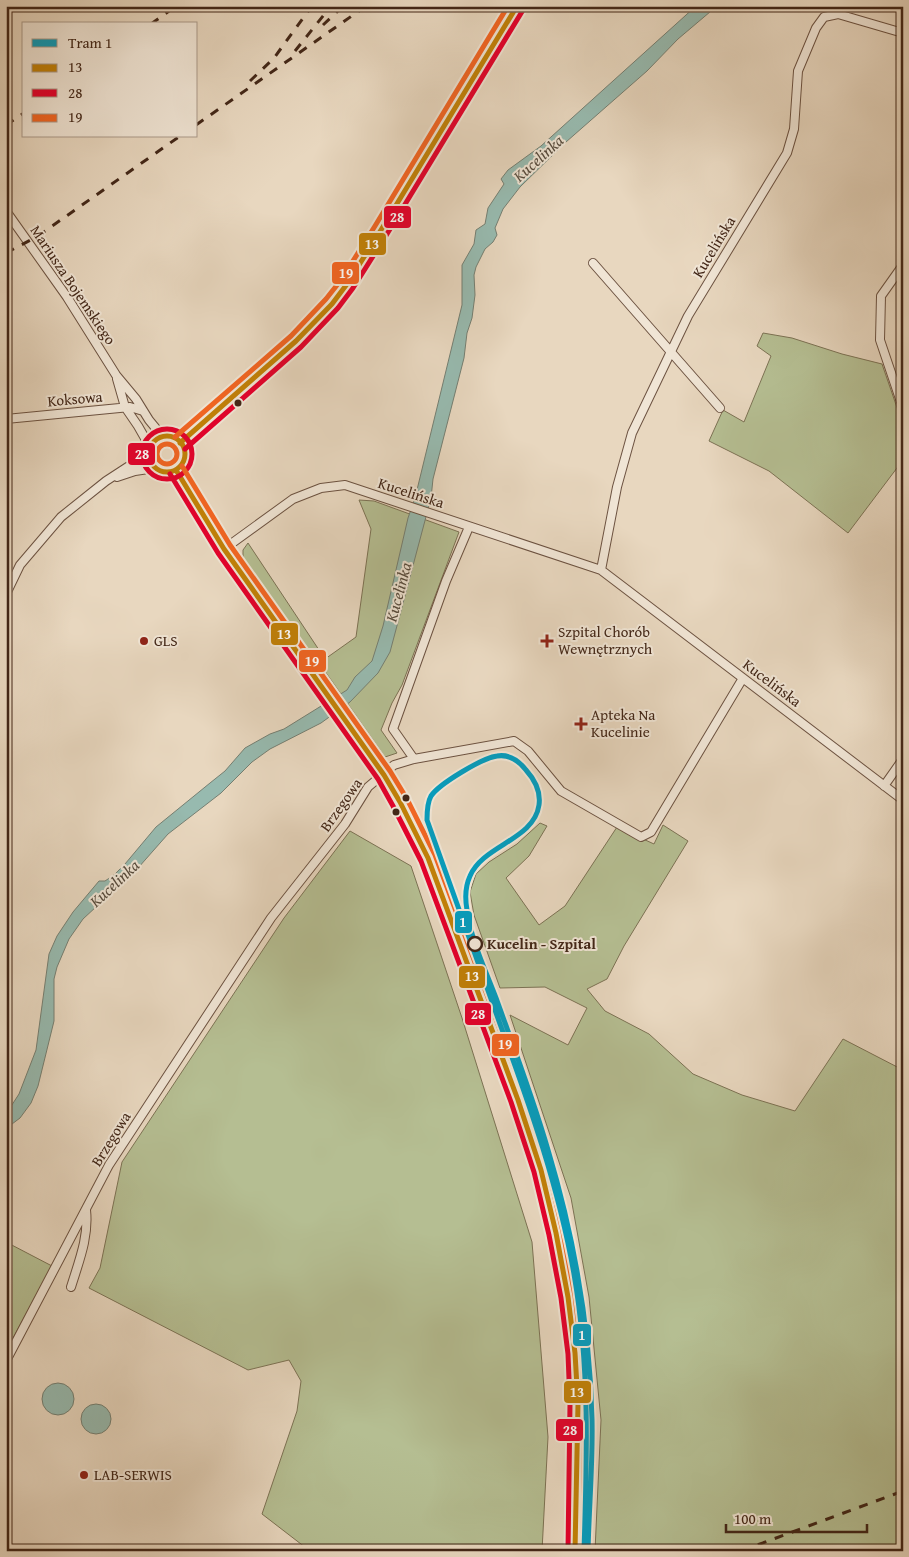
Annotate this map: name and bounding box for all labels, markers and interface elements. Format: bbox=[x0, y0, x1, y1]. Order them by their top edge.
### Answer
legend bbox=[22, 22, 198, 138]
text: Tram 1 bbox=[68, 32, 112, 53]
text: 13 bbox=[68, 56, 82, 77]
text: 28 bbox=[68, 82, 82, 103]
text: 19 bbox=[68, 106, 82, 127]
water label: Kucelinka bbox=[507, 128, 569, 188]
line badge: 28 bbox=[383, 205, 412, 229]
text: 28 bbox=[390, 207, 404, 227]
street label: Kucelińska bbox=[687, 212, 740, 281]
street label: Mariusza Bojemskiego bbox=[26, 221, 122, 349]
line badge: 13 bbox=[358, 232, 387, 256]
text: 13 bbox=[365, 234, 379, 254]
line badge: 19 bbox=[331, 261, 360, 285]
text: 19 bbox=[339, 263, 353, 283]
street label: Koksowa bbox=[47, 386, 103, 411]
unlabelled marker bbox=[233, 398, 243, 408]
line badge: 28 bbox=[127, 442, 156, 466]
text: 28 bbox=[135, 444, 149, 464]
street label: Kucelińska bbox=[375, 472, 447, 513]
water label: Kucelinka bbox=[378, 559, 418, 625]
place label: Szpital Chorób Wewnętrznych bbox=[558, 621, 653, 659]
line badge: 13 bbox=[270, 622, 299, 646]
text: 13 bbox=[277, 624, 291, 644]
place label: GLS bbox=[154, 630, 177, 651]
marker: Szpital Chorób Wewnętrznych bbox=[540, 634, 554, 648]
marker: GLS bbox=[138, 635, 150, 647]
line badge: 19 bbox=[298, 649, 327, 673]
text: 19 bbox=[305, 651, 319, 671]
street label: Kucelińska bbox=[739, 654, 806, 712]
place label: Apteka Na Kucelinie bbox=[591, 704, 655, 742]
marker: Apteka Na Kucelinie bbox=[575, 718, 587, 730]
street label: Brzegowa bbox=[315, 774, 367, 836]
unlabelled marker bbox=[401, 793, 411, 803]
unlabelled marker bbox=[391, 807, 401, 817]
water label: Kucelinka bbox=[83, 853, 145, 913]
line badge: 1 bbox=[454, 910, 473, 934]
text: 1 bbox=[459, 912, 467, 932]
place label: Kucelin - Szpital bbox=[487, 933, 596, 954]
marker: Kucelin - Szpital bbox=[467, 936, 483, 952]
line badge: 13 bbox=[458, 965, 486, 989]
text: 13 bbox=[465, 966, 479, 986]
line badge: 28 bbox=[464, 1002, 492, 1026]
text: 28 bbox=[471, 1004, 485, 1024]
line badge: 19 bbox=[491, 1033, 520, 1057]
text: 19 bbox=[498, 1034, 512, 1054]
street label: Brzegowa bbox=[86, 1107, 136, 1170]
line badge: 1 bbox=[572, 1323, 592, 1347]
text: 1 bbox=[578, 1325, 586, 1345]
line badge: 13 bbox=[563, 1380, 592, 1404]
text: 13 bbox=[570, 1382, 584, 1402]
line badge: 28 bbox=[555, 1418, 584, 1442]
text: 28 bbox=[563, 1420, 577, 1440]
place label: LAB-SERWIS bbox=[94, 1464, 172, 1485]
marker: LAB-SERWIS bbox=[78, 1469, 90, 1481]
scale bar bbox=[726, 1502, 868, 1534]
text: 100 m bbox=[734, 1508, 772, 1529]

